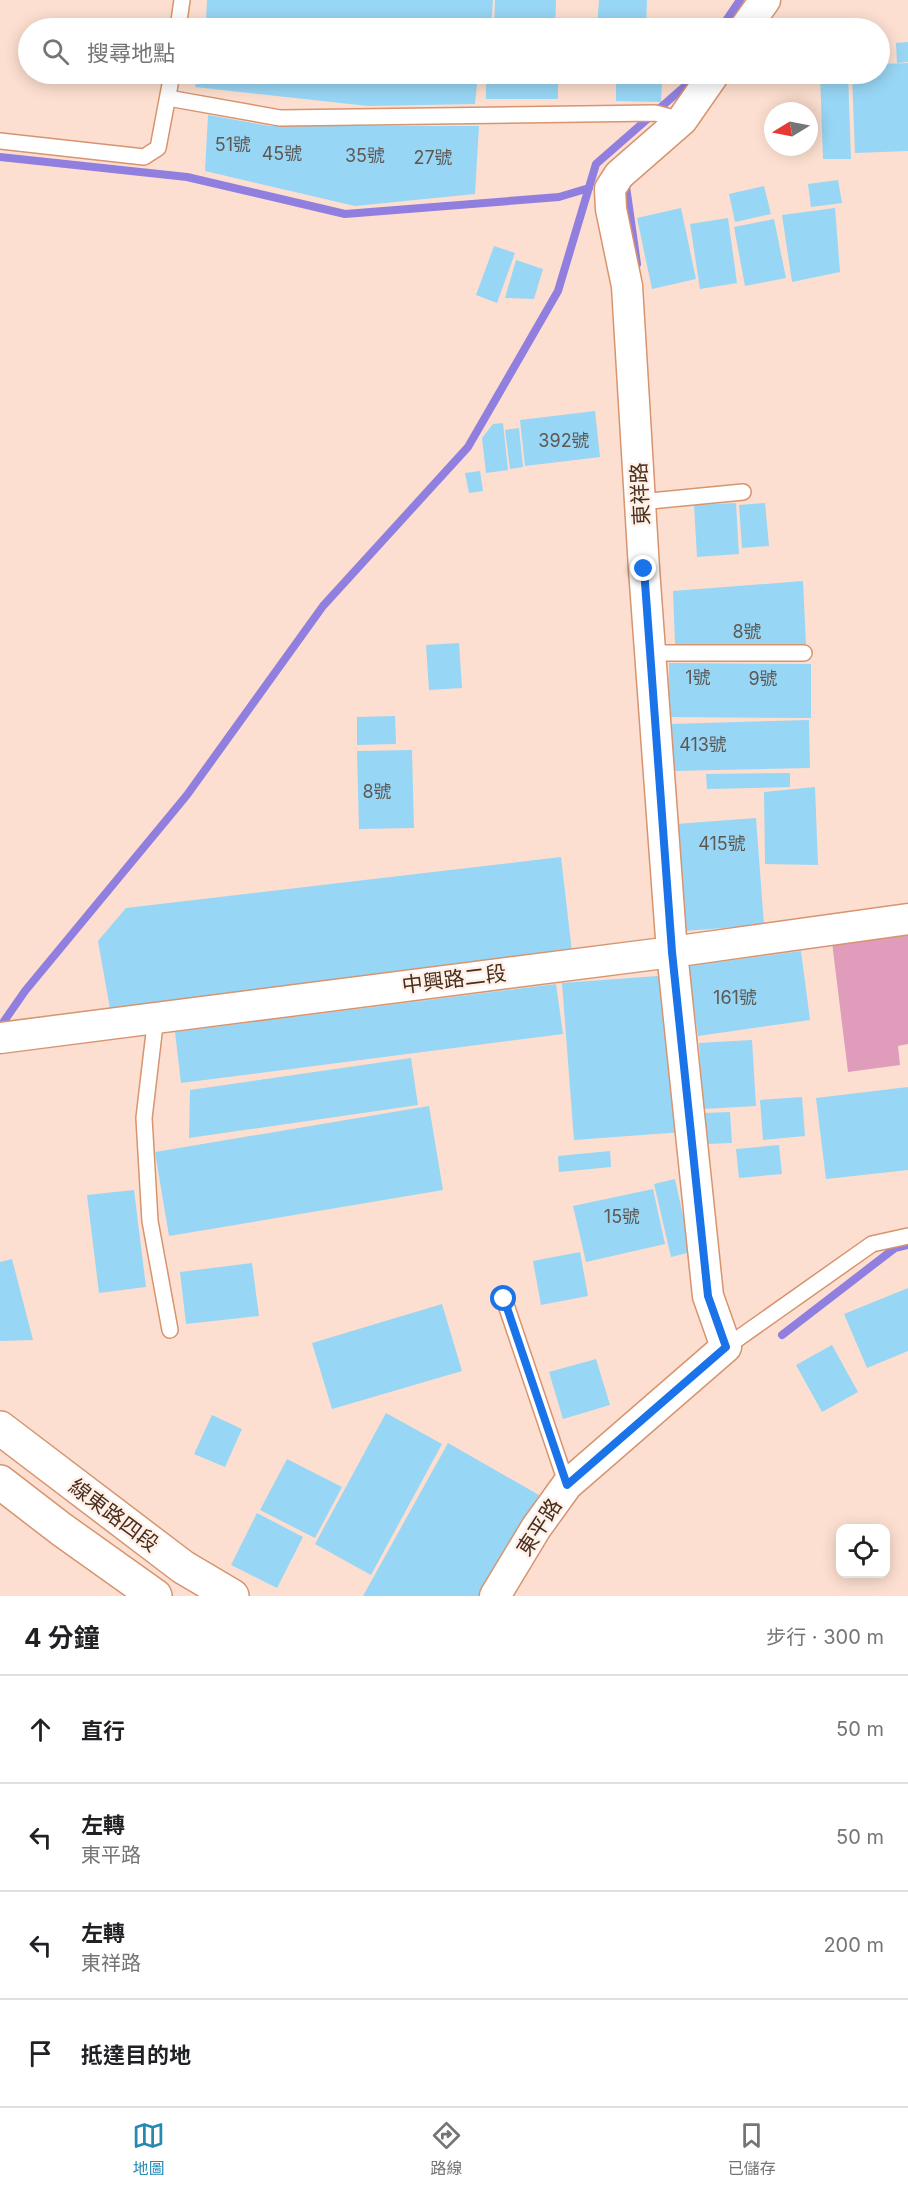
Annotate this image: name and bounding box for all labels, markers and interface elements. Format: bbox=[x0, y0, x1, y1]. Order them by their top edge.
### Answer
search box bbox=[18, 18, 890, 84]
icon: search bbox=[39, 35, 72, 68]
text: 搜尋地點 bbox=[87, 40, 175, 66]
north arrow bbox=[764, 102, 818, 156]
house number: 51號 bbox=[215, 134, 251, 155]
house number: 45號 bbox=[262, 143, 302, 164]
house number: 35號 bbox=[345, 145, 385, 166]
house number: 27號 bbox=[413, 147, 453, 168]
house number: 392號 bbox=[538, 430, 590, 451]
street label: 東祥路 bbox=[626, 462, 654, 526]
route end bbox=[630, 555, 656, 581]
house number: 8號 bbox=[732, 621, 762, 642]
house number: 1號 bbox=[685, 667, 711, 688]
house number: 9號 bbox=[748, 668, 778, 689]
house number: 413號 bbox=[679, 734, 727, 755]
house number: 8號 bbox=[362, 781, 392, 802]
house number: 415號 bbox=[698, 833, 746, 854]
street label: 中興路二段 bbox=[400, 960, 508, 998]
house number: 161號 bbox=[713, 987, 757, 1008]
house number: 15號 bbox=[604, 1206, 640, 1227]
route start bbox=[490, 1285, 516, 1311]
street label: 線東路四段 bbox=[65, 1473, 163, 1557]
street label: 東平路 bbox=[511, 1494, 567, 1560]
map controls bbox=[836, 1524, 890, 1578]
button: locate bbox=[836, 1524, 890, 1578]
text: 4 分鐘 bbox=[24, 1622, 100, 1653]
text: 步行 · 300 m bbox=[766, 1625, 884, 1649]
icon: ahead bbox=[24, 1713, 57, 1746]
text: 50 m bbox=[836, 1717, 884, 1741]
text: 直行 bbox=[81, 1718, 125, 1744]
text: 左轉 bbox=[81, 1812, 125, 1838]
icon: left bbox=[24, 1821, 57, 1854]
text: 50 m bbox=[836, 1825, 884, 1849]
text: 東平路 bbox=[81, 1843, 141, 1867]
text: 左轉 bbox=[81, 1920, 125, 1946]
icon: left bbox=[24, 1929, 57, 1962]
text: 200 m bbox=[823, 1933, 884, 1957]
text: 東祥路 bbox=[81, 1951, 141, 1975]
icon: arrive bbox=[24, 2037, 57, 2070]
text: 抵達目的地 bbox=[81, 2042, 191, 2068]
tab: 地圖 bbox=[132, 2119, 165, 2179]
tab: 路線 bbox=[430, 2119, 463, 2179]
tab: 已儲存 bbox=[728, 2119, 776, 2179]

